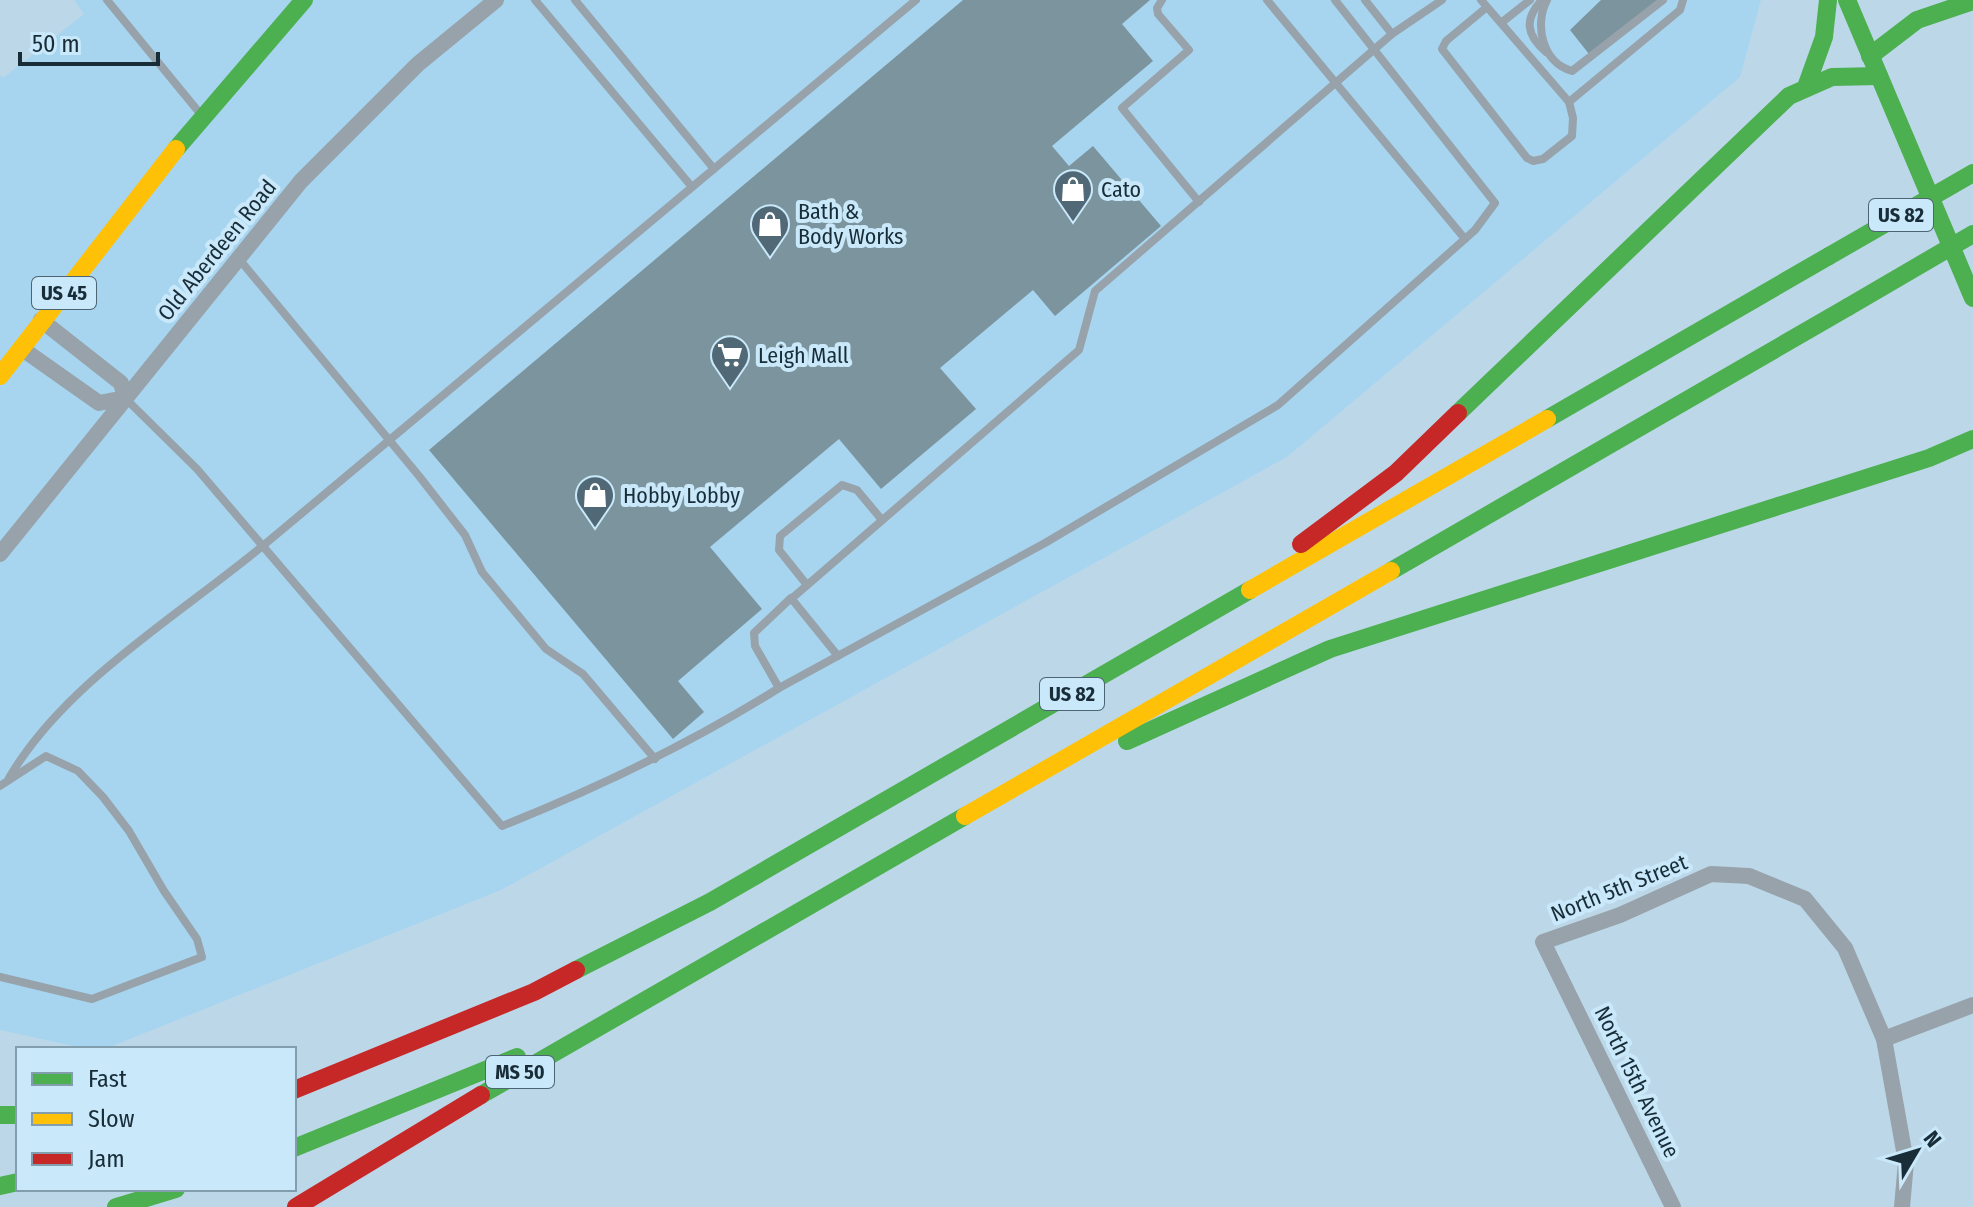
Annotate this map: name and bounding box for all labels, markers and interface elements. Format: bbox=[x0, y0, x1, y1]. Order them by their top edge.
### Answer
scale bar bbox=[20, 16, 158, 66]
text: 50 m bbox=[32, 30, 80, 58]
shop icon: Cato bbox=[1052, 168, 1094, 223]
street label: Old Aberdeen Road bbox=[152, 174, 282, 326]
place label: Cato bbox=[1101, 176, 1141, 203]
place label: Bath & Body Works bbox=[798, 198, 903, 250]
road number: US 82 bbox=[1869, 199, 1933, 231]
shop icon: Bath & Body Works bbox=[749, 203, 791, 258]
road number: US 45 bbox=[32, 277, 96, 309]
supermarket icon: Leigh Mall bbox=[709, 334, 751, 389]
place label: Leigh Mall bbox=[758, 342, 849, 369]
shop icon: Hobby Lobby bbox=[574, 474, 616, 529]
place label: Hobby Lobby bbox=[623, 482, 740, 509]
road number: US 82 bbox=[1040, 678, 1104, 710]
street label: North 5th Street bbox=[1547, 848, 1692, 928]
street label: North 15th Avenue bbox=[1589, 1002, 1685, 1162]
legend bbox=[16, 1047, 296, 1191]
road number: MS 50 bbox=[486, 1056, 554, 1088]
text: Fast bbox=[88, 1065, 127, 1093]
text: Slow bbox=[88, 1105, 135, 1133]
north arrow bbox=[1877, 1111, 1957, 1191]
text: N bbox=[1918, 1125, 1947, 1153]
text: Jam bbox=[88, 1145, 125, 1173]

